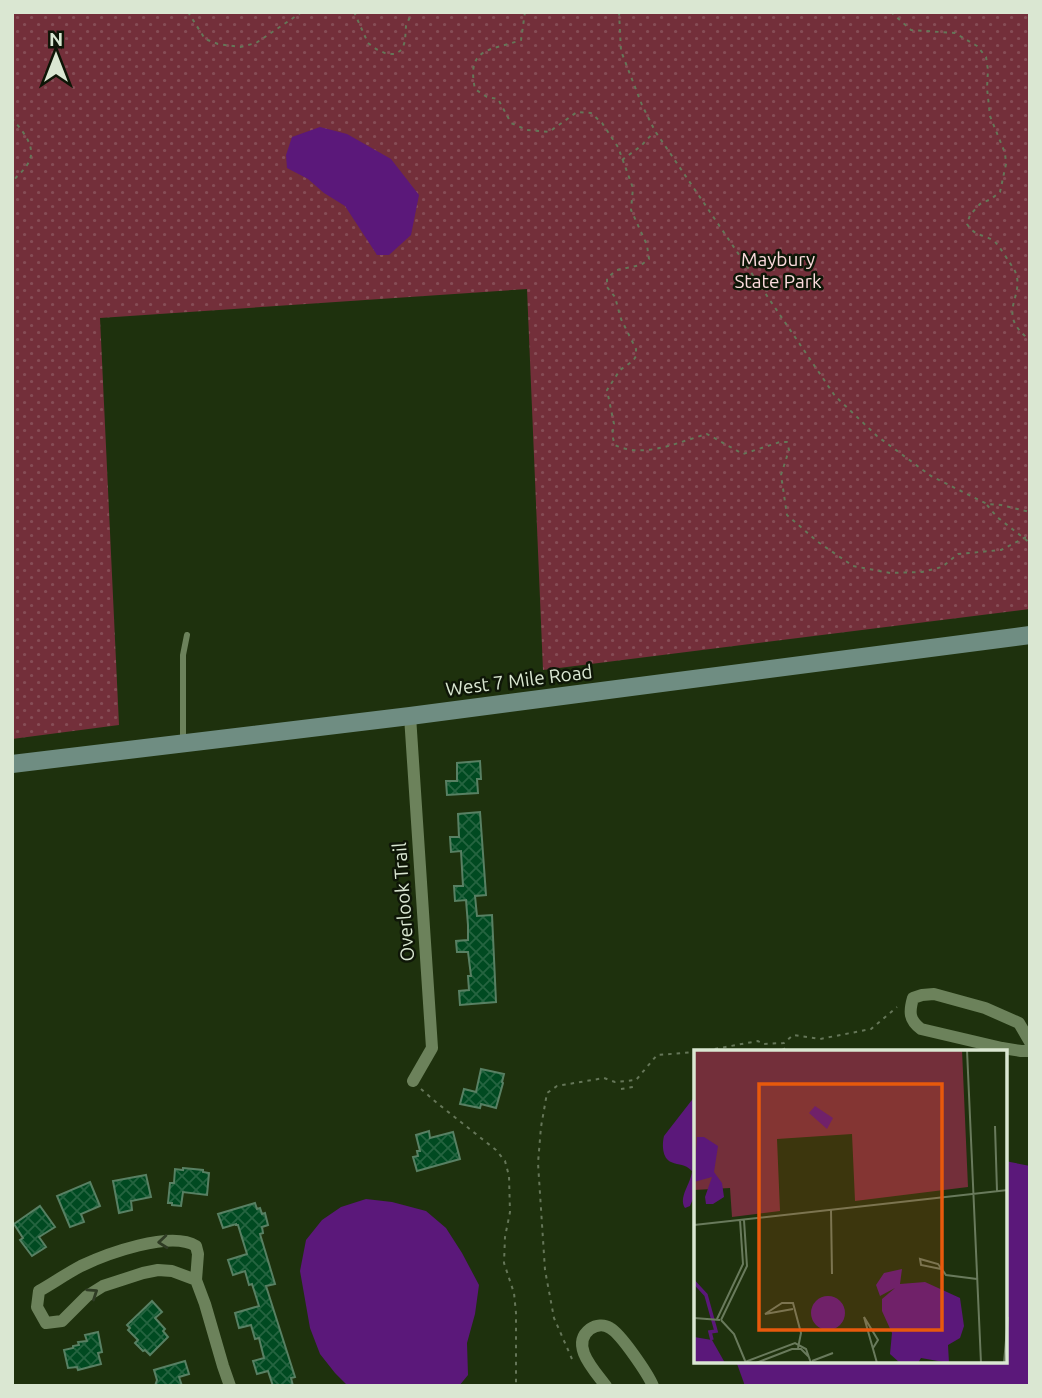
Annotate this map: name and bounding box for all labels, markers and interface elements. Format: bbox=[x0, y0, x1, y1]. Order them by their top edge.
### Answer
north arrow bbox=[21, 21, 91, 91]
text: N bbox=[49, 28, 63, 50]
park label: Maybury State Park bbox=[734, 248, 822, 292]
street label: West 7 Mile Road bbox=[444, 660, 594, 700]
street label: Overlook Trail bbox=[388, 842, 418, 962]
inset map bbox=[694, 1050, 1007, 1363]
one-way arrow bbox=[157, 1234, 168, 1249]
one-way arrow bbox=[85, 1289, 98, 1301]

